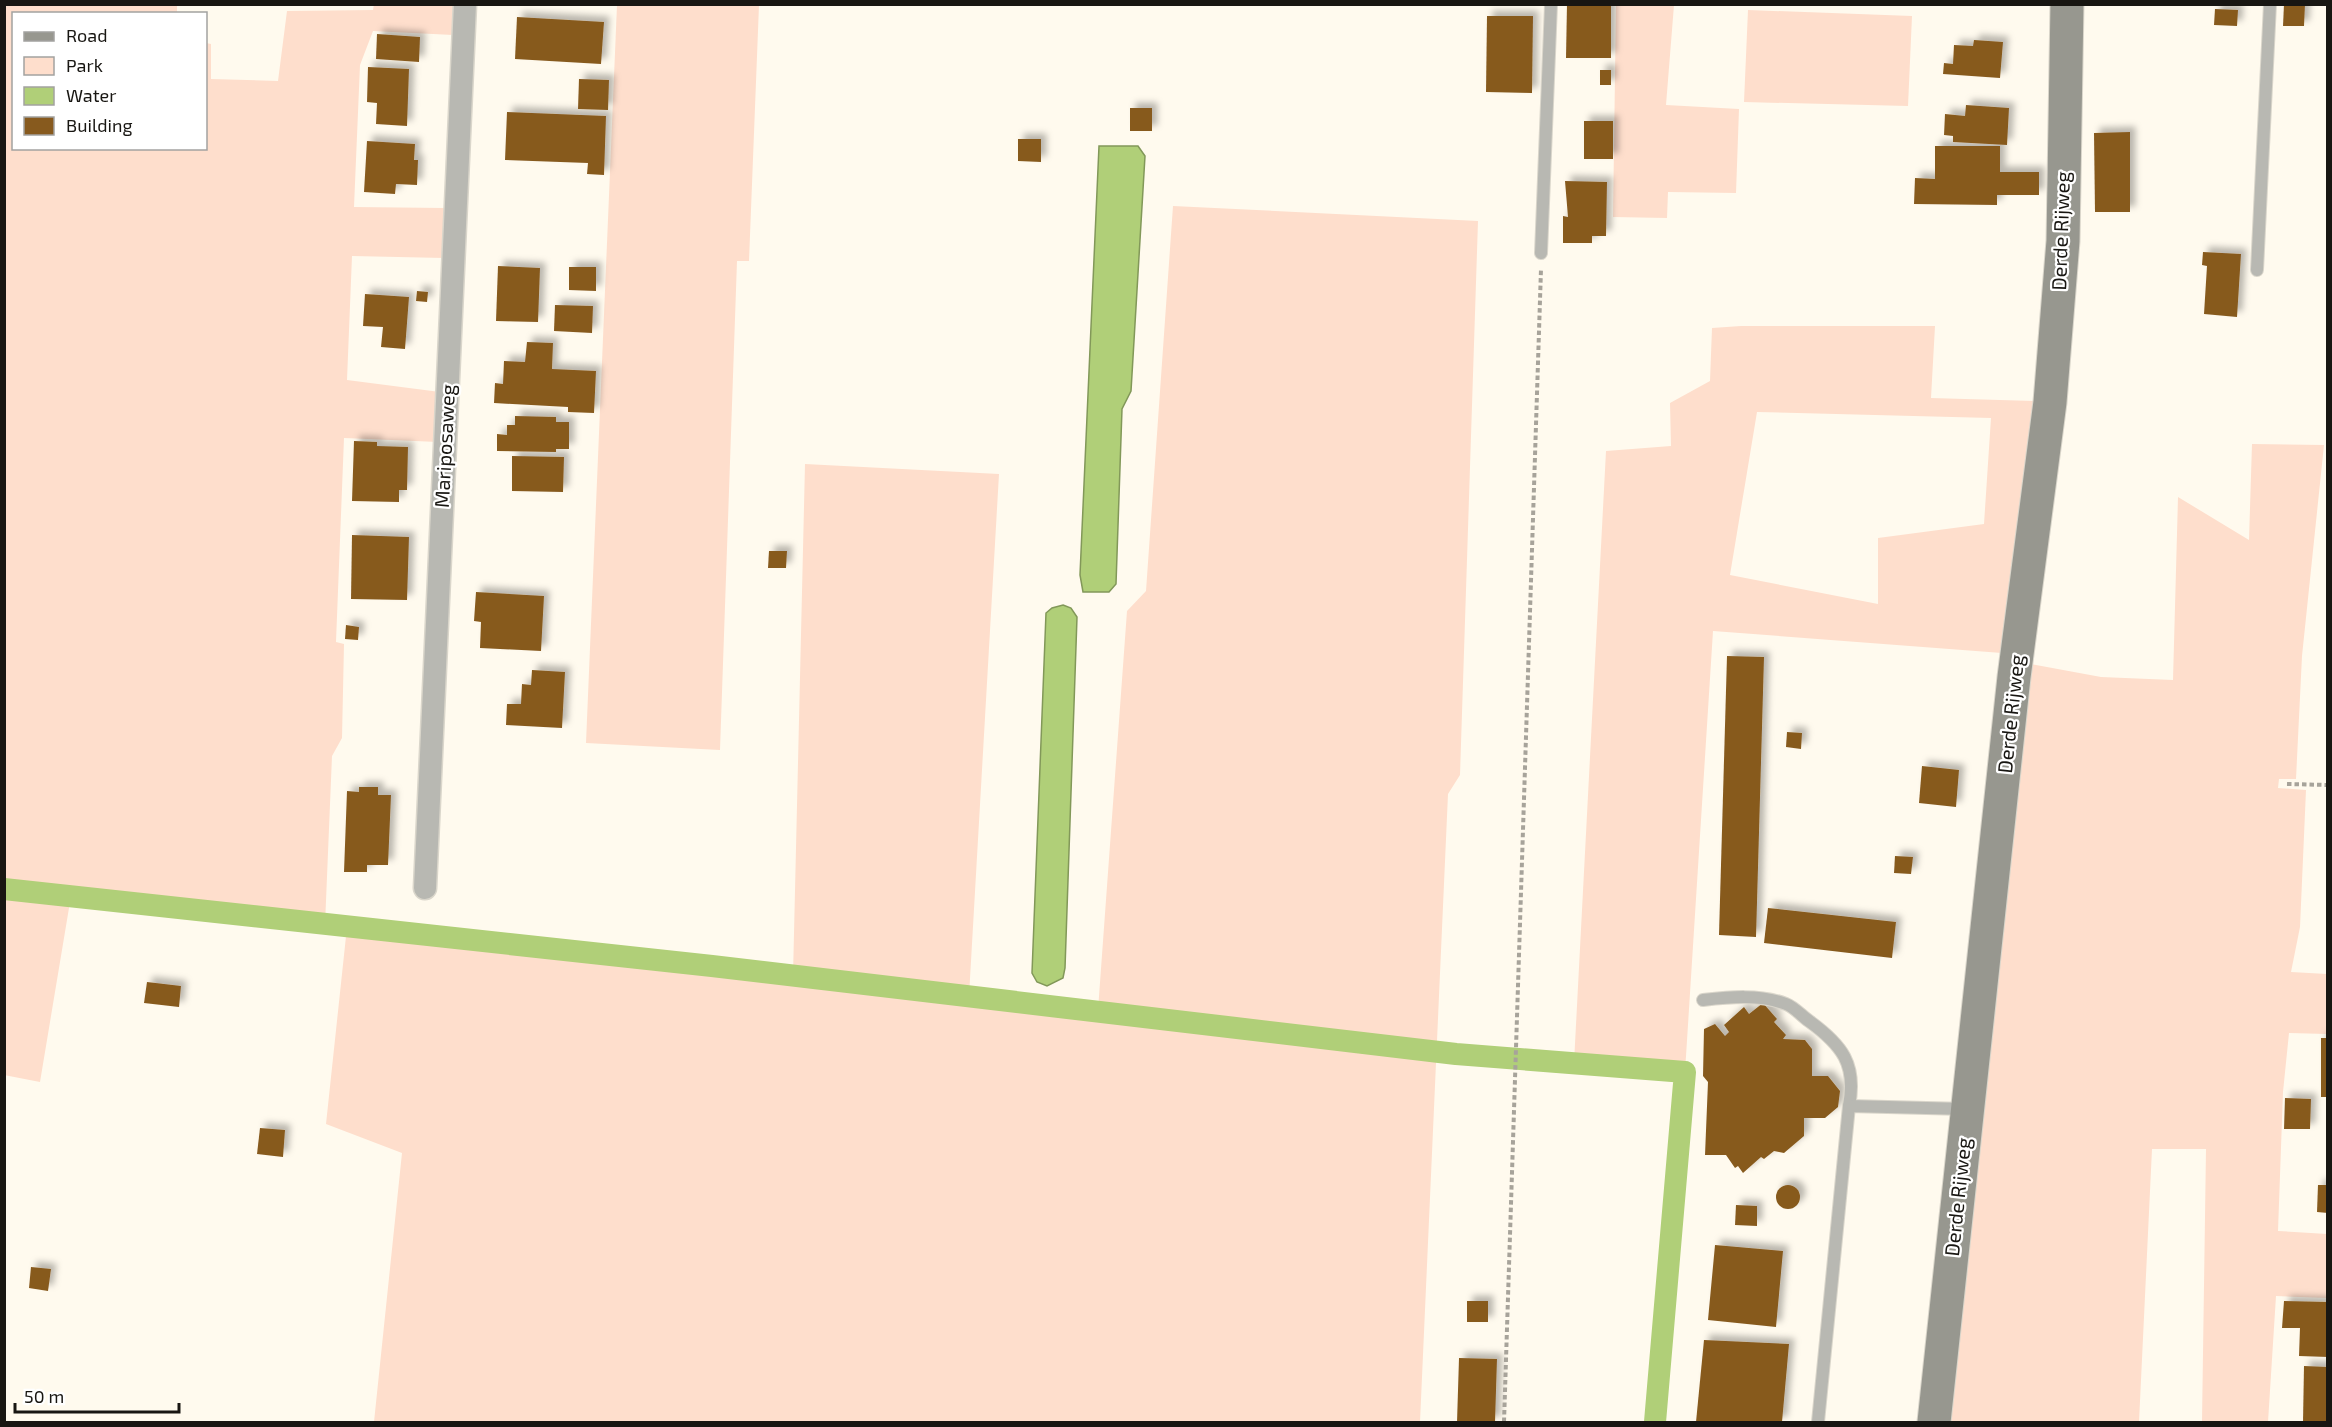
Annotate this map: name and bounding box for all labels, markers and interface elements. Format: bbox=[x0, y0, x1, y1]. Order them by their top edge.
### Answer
legend bbox=[12, 12, 207, 150]
text: Road bbox=[66, 24, 107, 46]
text: Park bbox=[66, 54, 103, 76]
text: Water bbox=[66, 84, 116, 106]
text: Building bbox=[66, 114, 133, 136]
street label: Derde Rijweg bbox=[2046, 171, 2074, 291]
street label: Mariposaweg bbox=[429, 383, 459, 508]
street label: Derde Rijweg bbox=[1992, 653, 2028, 774]
street label: Derde Rijweg bbox=[1939, 1136, 1975, 1257]
scale bar bbox=[15, 1376, 178, 1414]
text: 50 m bbox=[24, 1385, 64, 1407]

